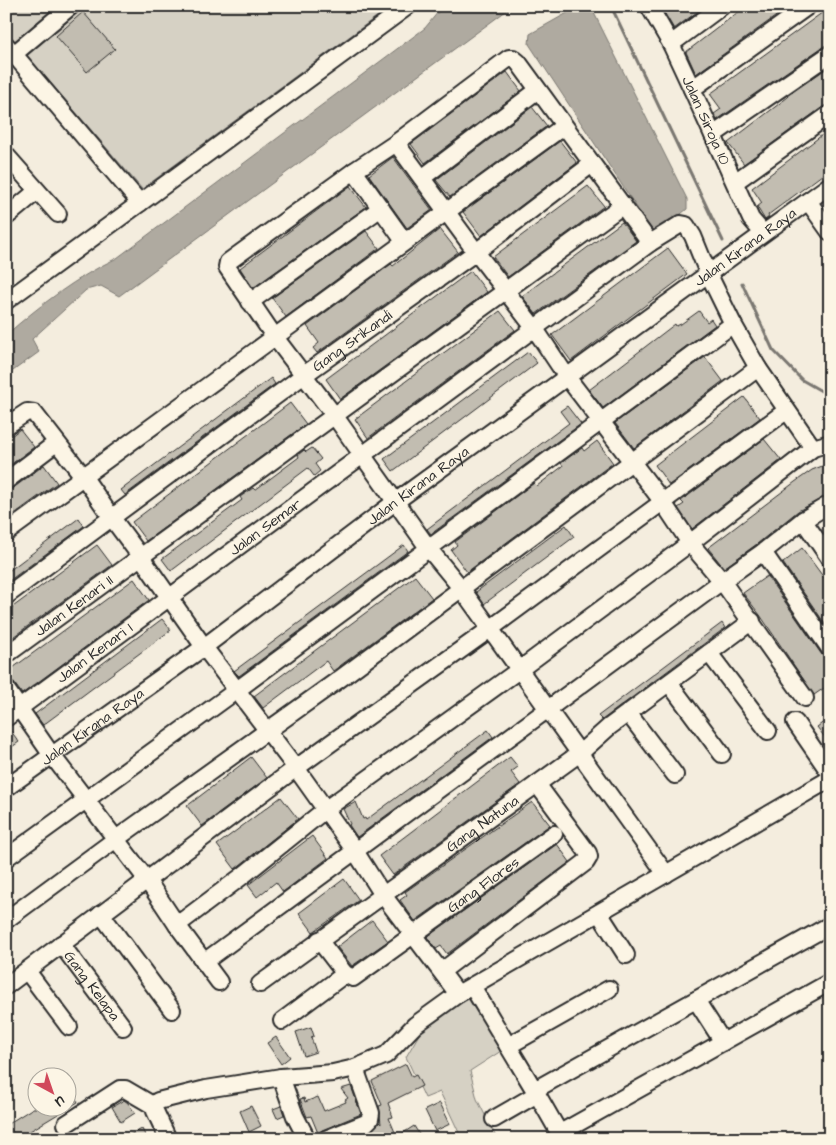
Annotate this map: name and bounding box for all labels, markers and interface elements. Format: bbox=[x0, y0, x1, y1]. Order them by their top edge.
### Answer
street label: Jalan Siroja 10 bbox=[677, 73, 736, 169]
street label: Jalan Kirana Raya bbox=[690, 202, 801, 291]
street label: Gang Srikandi bbox=[308, 304, 397, 377]
street label: Jalan Kirana Raya bbox=[363, 441, 473, 530]
street label: Jalan Semar bbox=[225, 493, 305, 560]
street label: Jalan Kenari II bbox=[30, 570, 117, 641]
street label: Jalan Kenari I bbox=[52, 617, 137, 688]
street label: Jalan Kirana Raya bbox=[37, 682, 148, 770]
street label: Gang Natuna bbox=[441, 790, 523, 857]
street label: Gang Flores bbox=[443, 851, 524, 918]
street label: Gang Kelapa bbox=[59, 946, 125, 1025]
north arrow bbox=[28, 1068, 78, 1118]
text: U bbox=[50, 1091, 69, 1111]

